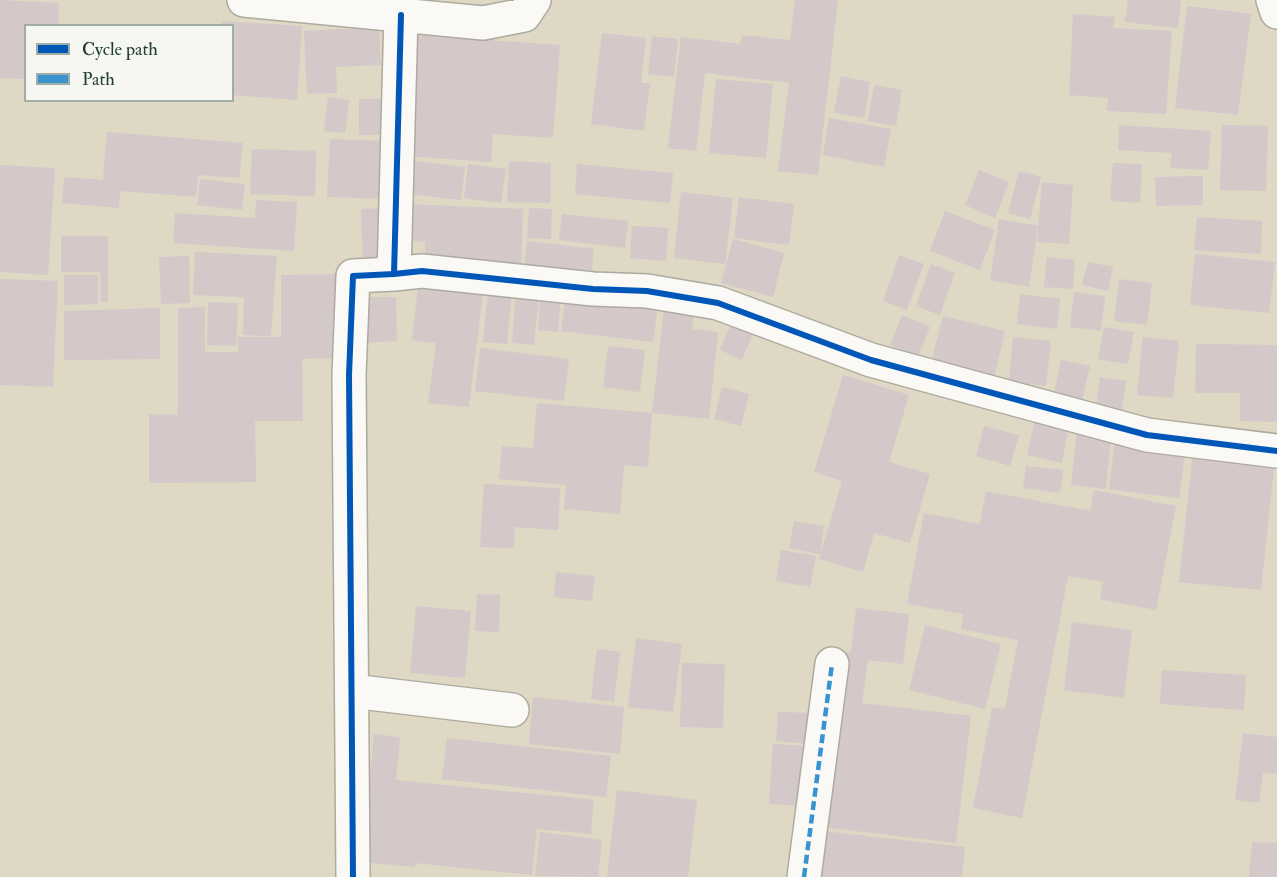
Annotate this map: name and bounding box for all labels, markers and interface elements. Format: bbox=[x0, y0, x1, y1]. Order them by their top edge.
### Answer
legend bbox=[24, 24, 234, 102]
text: Cycle path bbox=[82, 38, 158, 61]
text: Path bbox=[82, 68, 115, 91]

